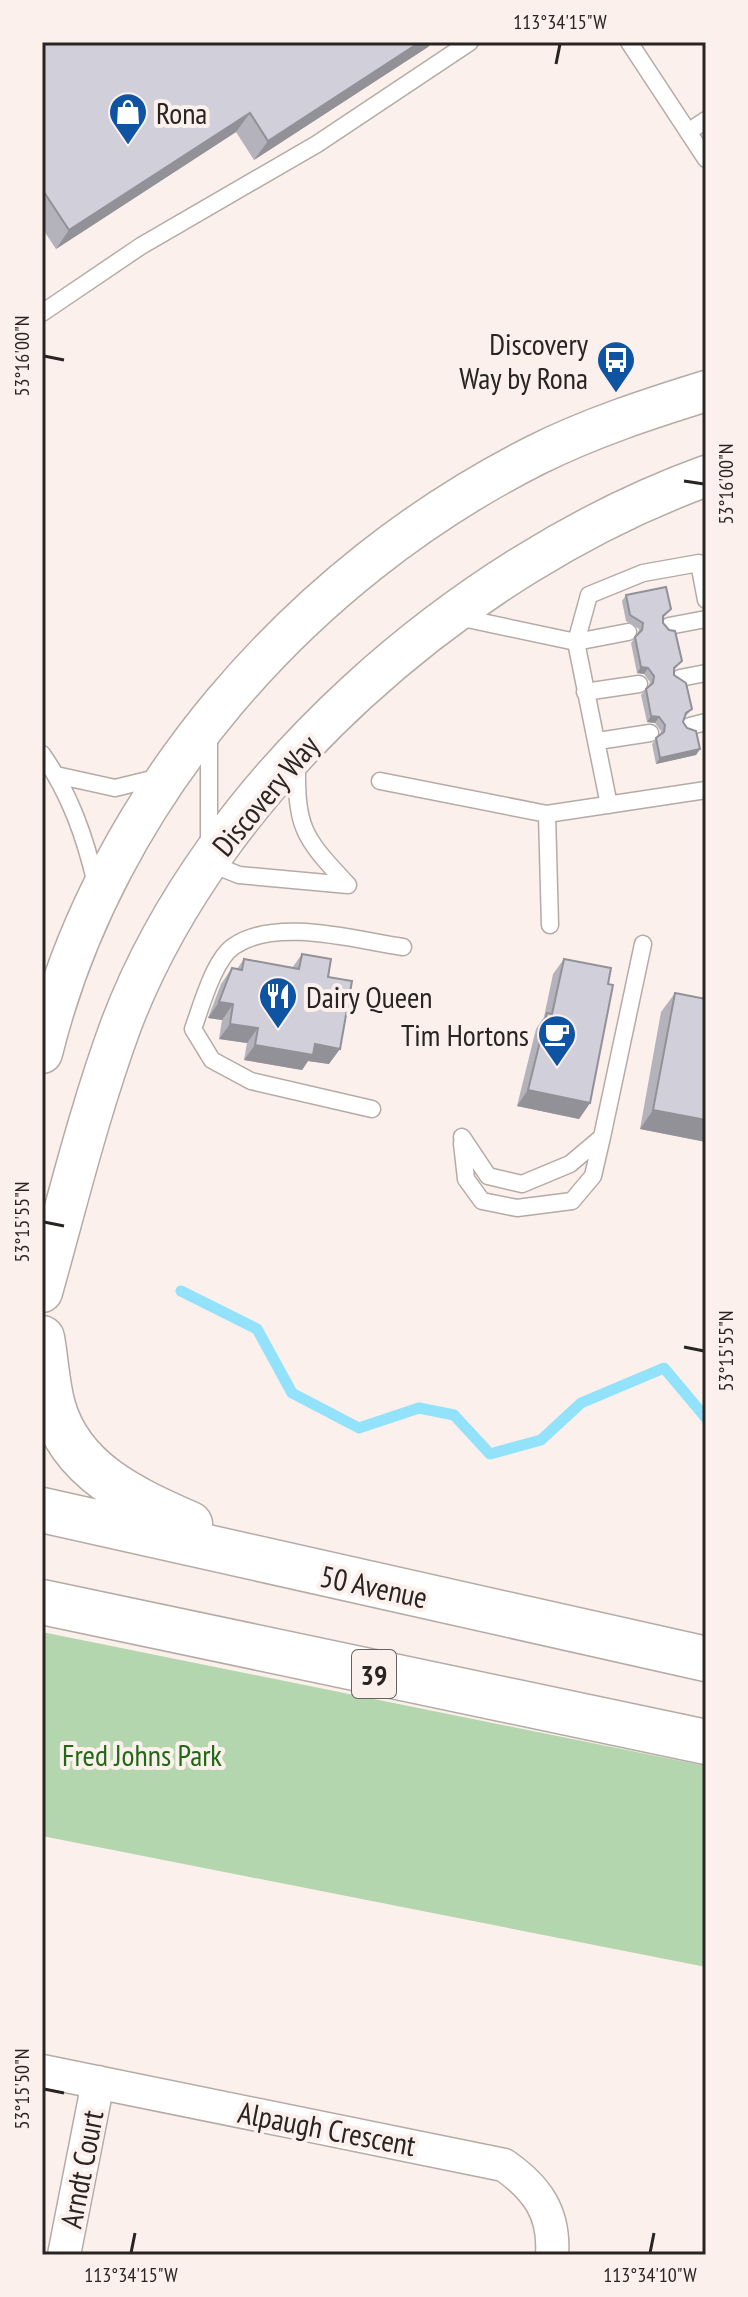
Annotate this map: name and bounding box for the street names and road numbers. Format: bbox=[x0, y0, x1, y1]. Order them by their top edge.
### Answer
street label: Discovery Way bbox=[203, 726, 327, 864]
street label: 50 Avenue bbox=[317, 1556, 431, 1616]
road number: 39 bbox=[352, 1650, 396, 1698]
street label: Alpaugh Crescent bbox=[235, 2092, 420, 2164]
street label: Arndt Court bbox=[50, 2106, 112, 2231]

